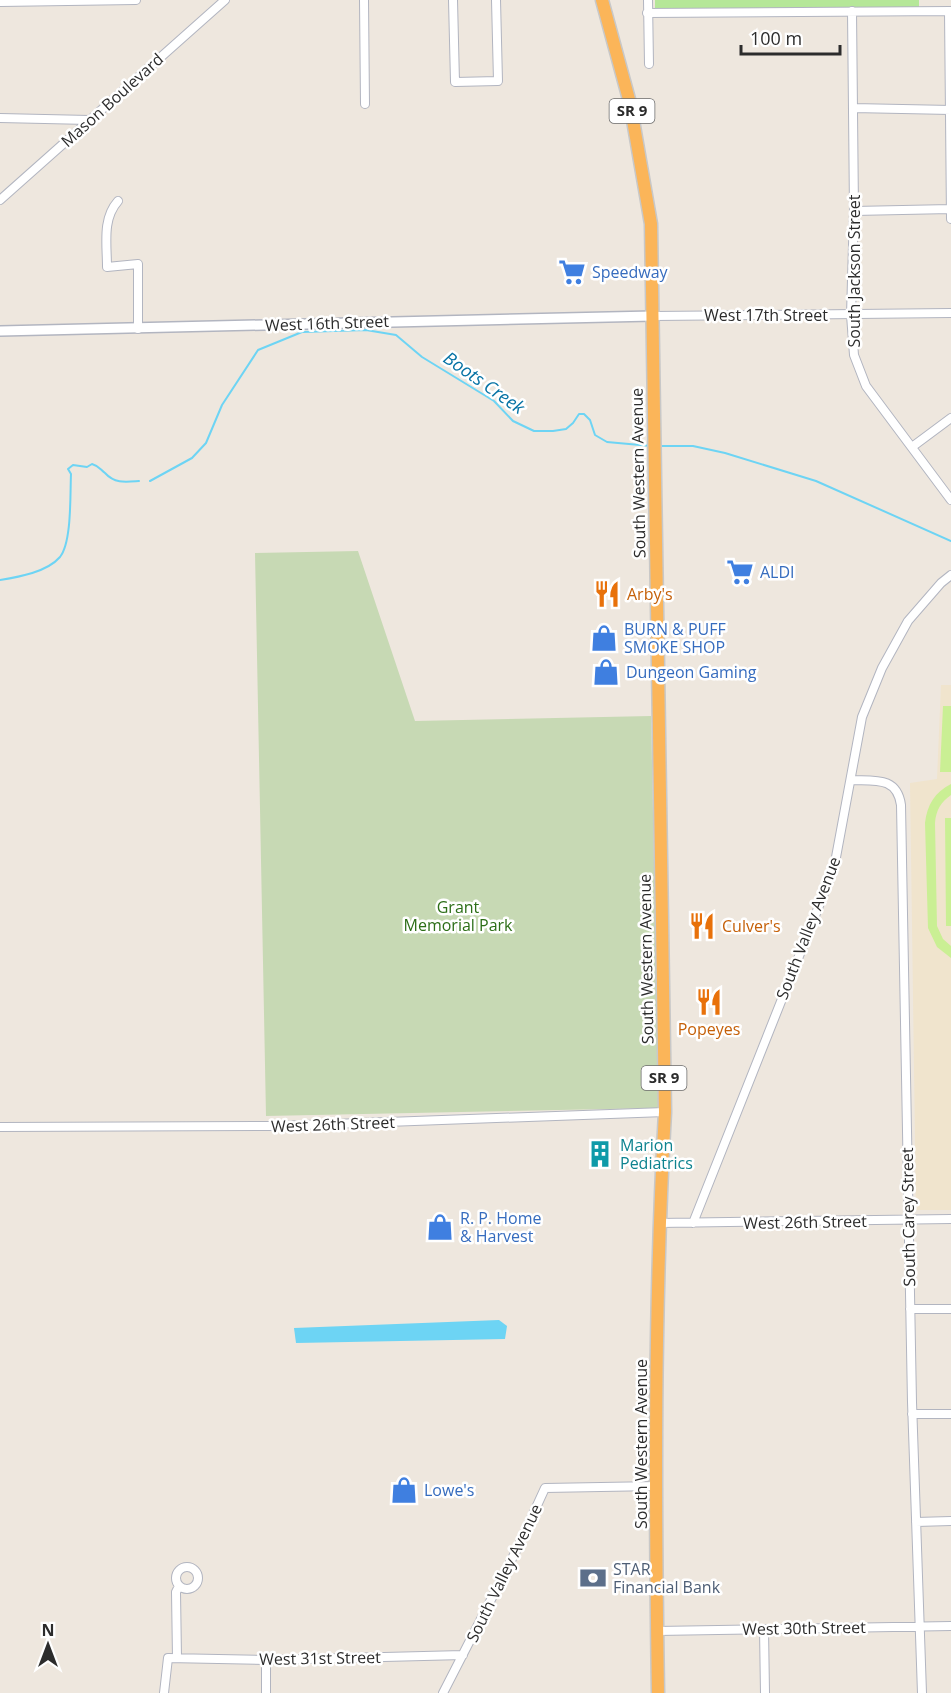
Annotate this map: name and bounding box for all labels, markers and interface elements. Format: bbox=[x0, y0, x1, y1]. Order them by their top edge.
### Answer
scale bar bbox=[741, 18, 840, 56]
text: 100 m bbox=[750, 26, 802, 50]
street label: Mason Boulevard bbox=[56, 48, 168, 152]
road number: SR 9 bbox=[610, 99, 654, 123]
street label: South Jackson Street bbox=[843, 194, 865, 348]
supermarket icon: Speedway bbox=[557, 257, 587, 287]
place label: Speedway bbox=[592, 261, 669, 283]
street label: West 17th Street bbox=[704, 304, 828, 326]
street label: West 16th Street bbox=[265, 310, 390, 336]
water label: Boots Creek bbox=[439, 345, 531, 420]
street label: South Western Avenue bbox=[626, 388, 650, 558]
supermarket icon: ALDI bbox=[725, 557, 755, 587]
place label: ALDI bbox=[760, 561, 795, 583]
restaurant icon: Arby's bbox=[592, 579, 622, 609]
place label: Arby's bbox=[627, 583, 673, 605]
place label: BURN & PUFF SMOKE SHOP bbox=[624, 618, 726, 658]
shop icon: BURN & PUFF SMOKE SHOP bbox=[589, 623, 619, 653]
shop icon: Dungeon Gaming bbox=[591, 657, 621, 687]
place label: Dungeon Gaming bbox=[626, 661, 757, 683]
street label: South Valley Avenue bbox=[771, 853, 845, 1003]
street label: South Western Avenue bbox=[634, 874, 658, 1044]
park label: Grant Memorial Park bbox=[404, 896, 513, 936]
restaurant icon: Culver's bbox=[687, 911, 717, 941]
place label: Culver's bbox=[722, 915, 781, 937]
restaurant icon: Popeyes bbox=[694, 987, 724, 1017]
place label: Popeyes bbox=[678, 1018, 740, 1040]
road number: SR 9 bbox=[642, 1066, 686, 1090]
street label: West 26th Street bbox=[271, 1111, 396, 1137]
place label: Marion Pediatrics bbox=[620, 1134, 693, 1174]
building icon: Marion Pediatrics bbox=[585, 1139, 615, 1169]
street label: South Carey Street bbox=[896, 1147, 920, 1287]
place label: R. P. Home & Harvest bbox=[460, 1207, 541, 1247]
street label: West 26th Street bbox=[743, 1210, 867, 1234]
shop icon: R. P. Home & Harvest bbox=[425, 1212, 455, 1242]
street label: South Western Avenue bbox=[630, 1359, 652, 1529]
shop icon: Lowe's bbox=[389, 1475, 419, 1505]
place label: Lowe's bbox=[424, 1479, 475, 1501]
street label: South Valley Avenue bbox=[461, 1500, 547, 1646]
place label: STAR Financial Bank bbox=[613, 1558, 721, 1598]
bank icon: STAR Financial Bank bbox=[578, 1563, 608, 1593]
north arrow bbox=[18, 1615, 78, 1675]
street label: West 30th Street bbox=[742, 1616, 866, 1640]
text: N bbox=[41, 1619, 55, 1641]
street label: West 31st Street bbox=[259, 1646, 381, 1670]

